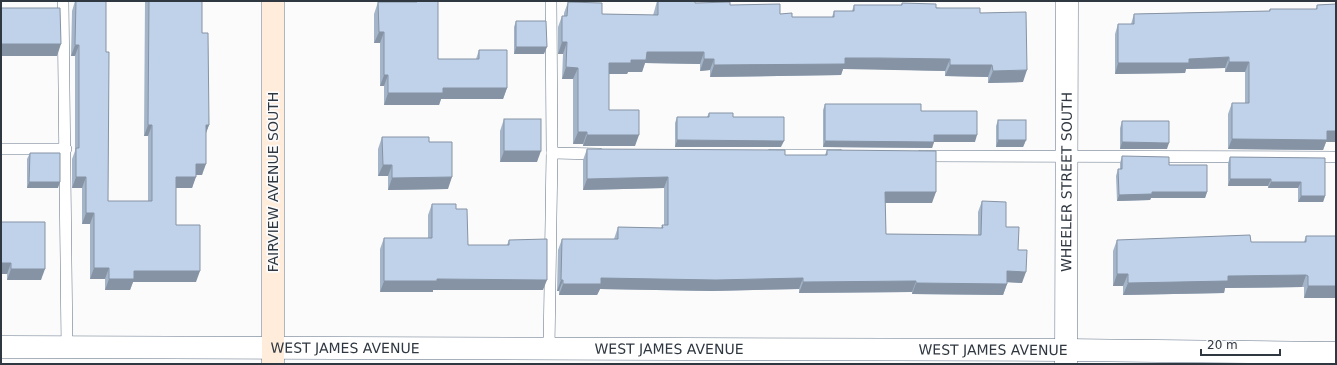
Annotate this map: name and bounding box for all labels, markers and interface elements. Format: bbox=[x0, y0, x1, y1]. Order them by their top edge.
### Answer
street label: FAIRVIEW AVENUE SOUTH bbox=[265, 92, 281, 272]
street label: WHEELER STREET SOUTH bbox=[1058, 92, 1075, 272]
scale bar bbox=[1201, 331, 1280, 357]
text: 20 m bbox=[1207, 338, 1238, 352]
street label: WEST JAMES AVENUE bbox=[270, 340, 420, 356]
street label: WEST JAMES AVENUE bbox=[594, 341, 744, 357]
street label: WEST JAMES AVENUE bbox=[918, 342, 1068, 358]

